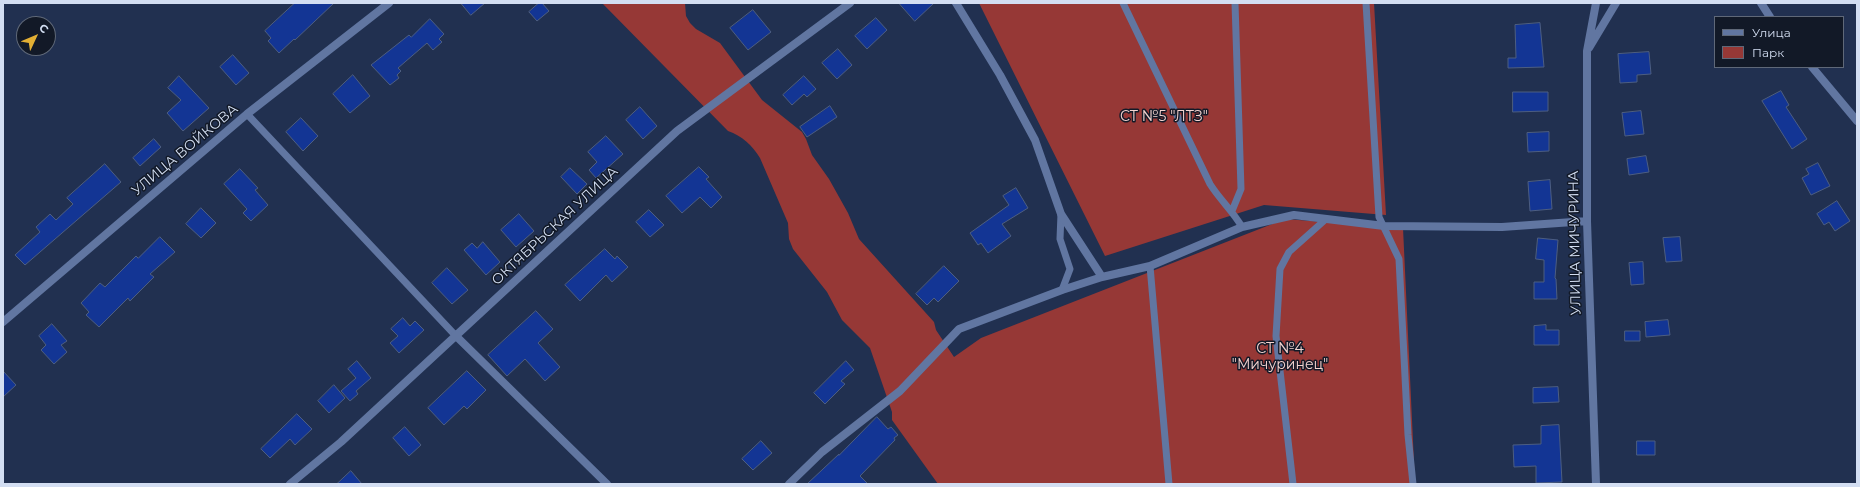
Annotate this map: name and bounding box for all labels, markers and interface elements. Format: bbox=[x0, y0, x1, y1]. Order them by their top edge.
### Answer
north arrow bbox=[16, 16, 56, 56]
legend bbox=[1714, 16, 1844, 68]
text: С bbox=[36, 21, 52, 36]
text: Улица bbox=[1752, 25, 1791, 40]
text: Парк bbox=[1752, 45, 1784, 60]
street label: УЛИЦА ВОЙКОВА bbox=[128, 101, 242, 199]
park label: СТ №5 "ЛТЗ" bbox=[1120, 109, 1208, 125]
street label: ОКТЯБРЬСКАЯ УЛИЦА bbox=[488, 163, 622, 289]
street label: УЛИЦА МИЧУРИНА bbox=[1565, 171, 1585, 315]
park label: СТ №4 "Мичуринец" bbox=[1232, 341, 1328, 374]

